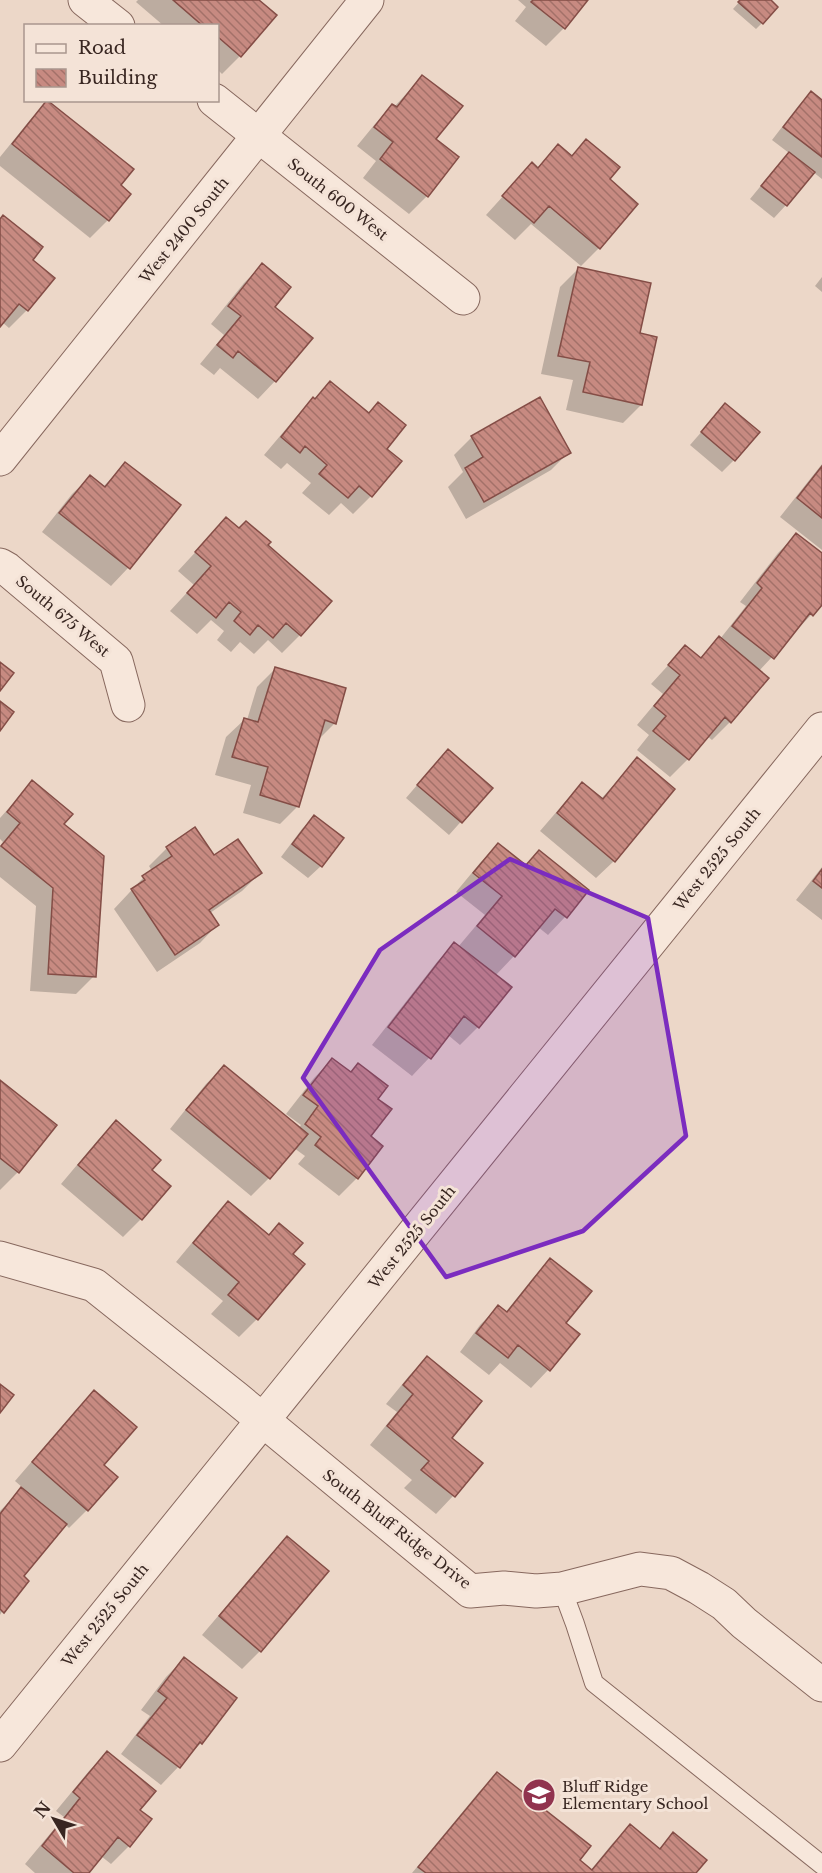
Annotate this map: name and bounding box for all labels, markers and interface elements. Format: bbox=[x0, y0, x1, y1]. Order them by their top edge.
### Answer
legend bbox=[24, 24, 219, 102]
text: Road bbox=[78, 37, 126, 59]
text: Building bbox=[78, 67, 157, 89]
street label: South 600 West bbox=[284, 154, 392, 244]
street label: West 2400 South bbox=[135, 173, 233, 288]
street label: South 675 West bbox=[12, 571, 114, 661]
street label: West 2525 South bbox=[669, 804, 764, 915]
street label: West 2525 South bbox=[364, 1182, 459, 1293]
street label: South Bluff Ridge Drive bbox=[319, 1465, 475, 1593]
street label: West 2525 South bbox=[57, 1560, 152, 1671]
school or university icon: Bluff Ridge Elementary School bbox=[521, 1777, 557, 1813]
place label: Bluff Ridge Elementary School bbox=[562, 1777, 709, 1813]
north arrow bbox=[24, 1789, 84, 1849]
text: N bbox=[30, 1797, 55, 1822]

